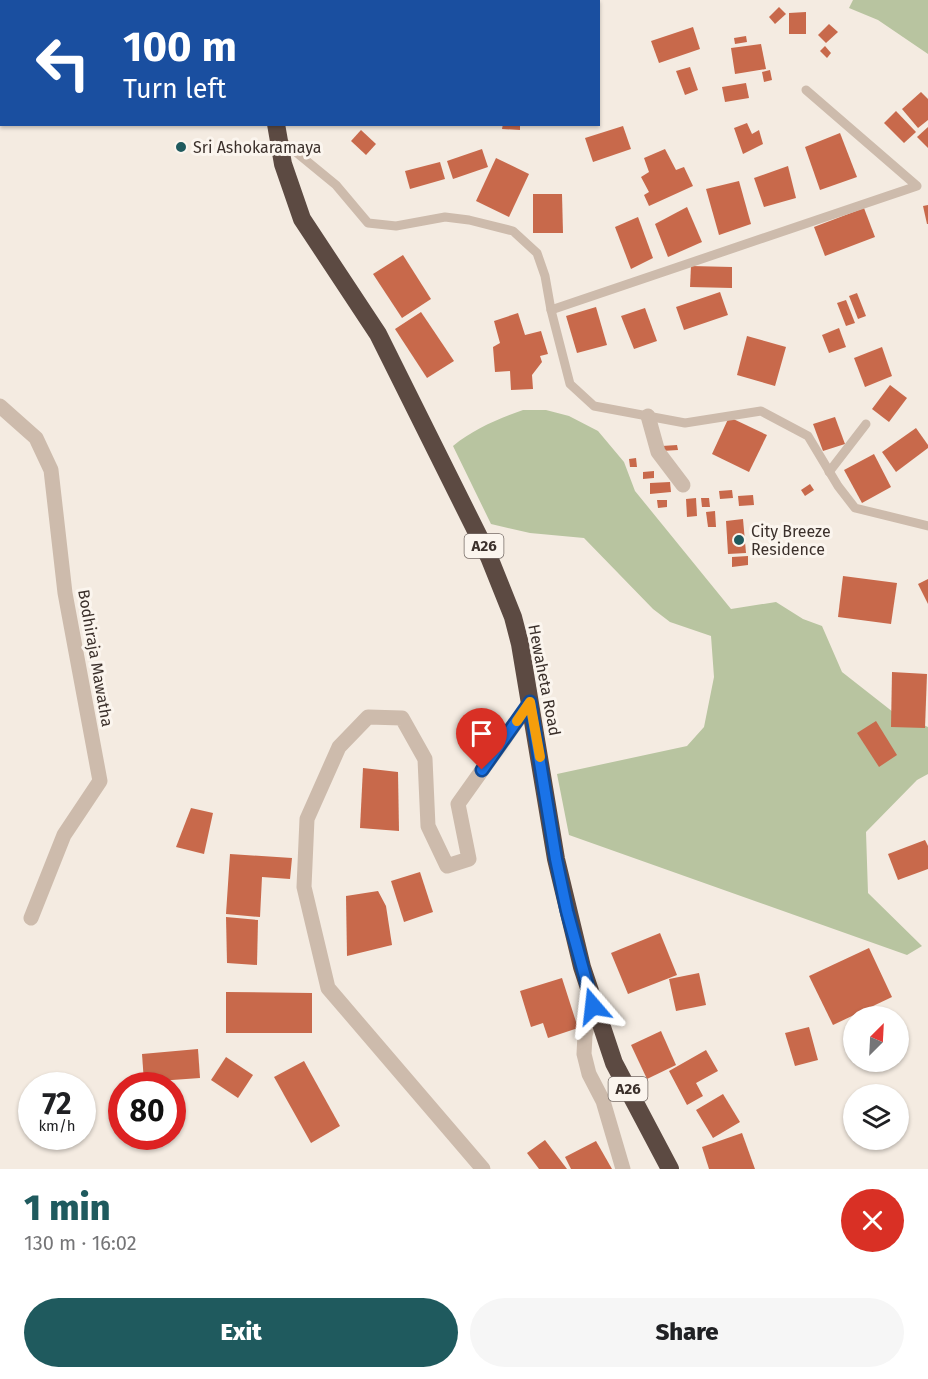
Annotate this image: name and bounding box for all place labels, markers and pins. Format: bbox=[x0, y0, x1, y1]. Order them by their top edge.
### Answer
place label: Sri Ashokaramaya bbox=[193, 138, 321, 157]
marker: Sri Ashokaramaya bbox=[174, 140, 188, 154]
place label: City Breeze Residence bbox=[751, 522, 831, 559]
marker: City Breeze Residence bbox=[732, 533, 746, 547]
pin bbox=[456, 708, 507, 770]

